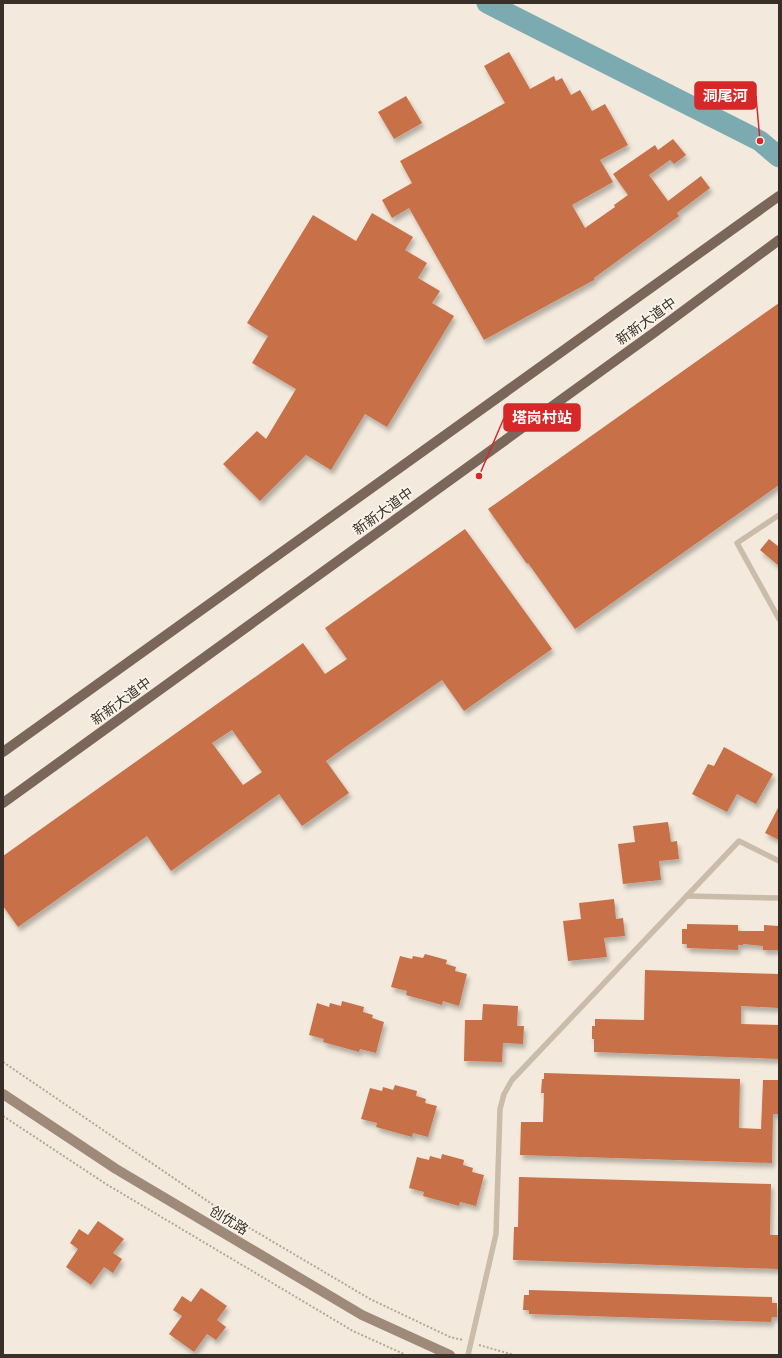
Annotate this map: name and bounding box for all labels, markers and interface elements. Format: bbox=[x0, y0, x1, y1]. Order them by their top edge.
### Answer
callout: 洞尾河 bbox=[695, 82, 756, 109]
text: 洞尾河 bbox=[702, 87, 748, 105]
street label: 新新大道中 bbox=[613, 294, 680, 349]
callout: 塔岗村站 bbox=[504, 404, 580, 431]
text: 塔岗村站 bbox=[512, 409, 572, 427]
street label: 新新大道中 bbox=[350, 484, 417, 539]
street label: 新新大道中 bbox=[88, 674, 155, 729]
street label: 创优路 bbox=[206, 1202, 251, 1239]

